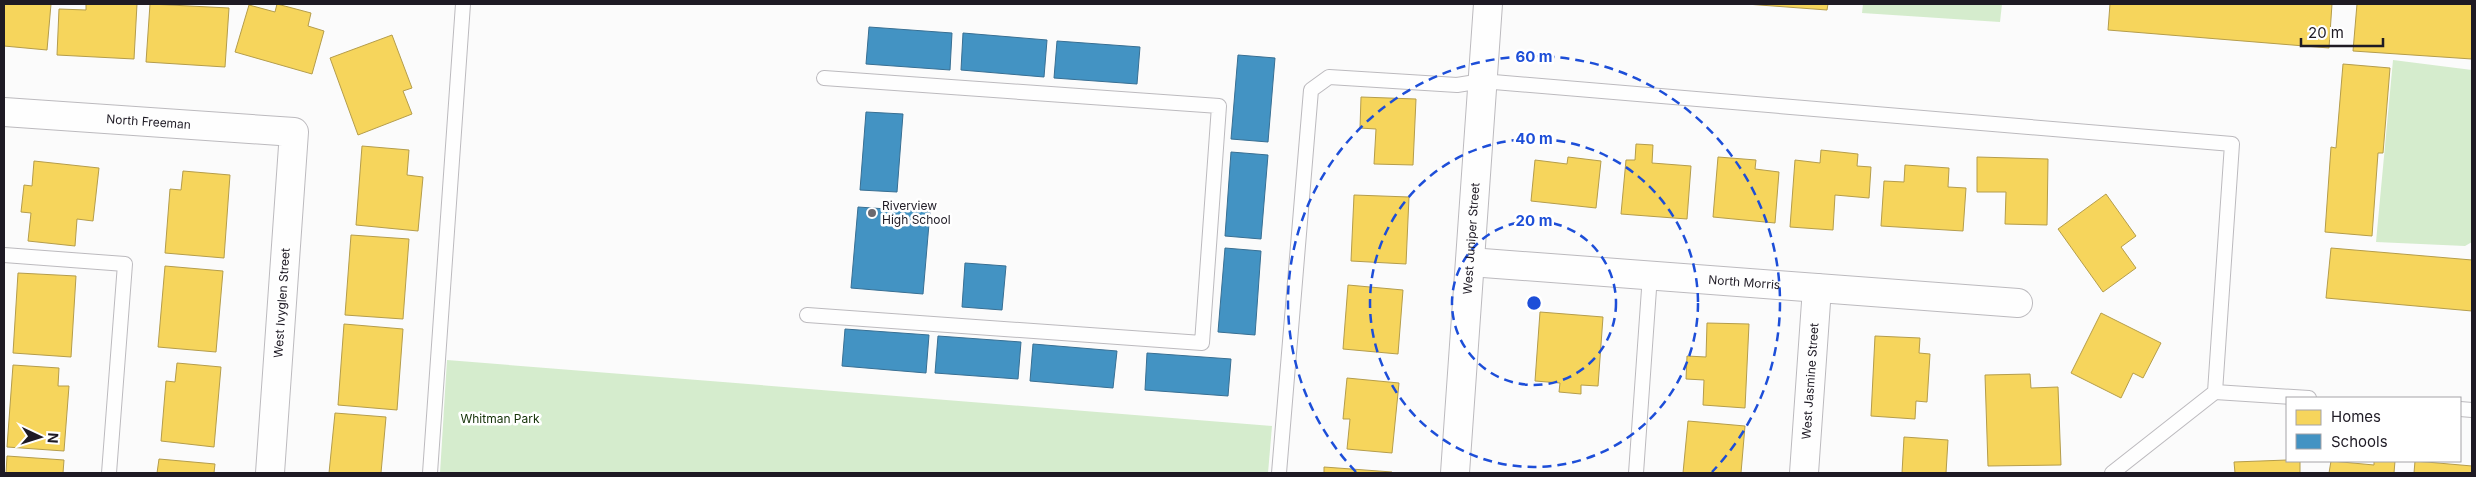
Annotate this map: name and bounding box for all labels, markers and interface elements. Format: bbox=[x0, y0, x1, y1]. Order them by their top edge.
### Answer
scale bar bbox=[2301, 15, 2384, 47]
text: 20 m bbox=[2308, 23, 2344, 42]
text: 60 m bbox=[1515, 47, 1553, 66]
street label: North Freeman bbox=[106, 111, 192, 132]
text: 40 m bbox=[1515, 129, 1553, 148]
street label: West Juniper Street bbox=[1460, 182, 1482, 295]
place label: Riverview High School bbox=[882, 198, 951, 227]
marker: Riverview High School bbox=[866, 207, 878, 219]
text: 20 m bbox=[1516, 211, 1552, 230]
street label: West Ivyglen Street bbox=[270, 248, 293, 358]
street label: North Morris bbox=[1708, 272, 1781, 292]
centre of rings bbox=[1525, 294, 1543, 312]
street label: West Jasmine Street bbox=[1798, 322, 1822, 440]
legend bbox=[2286, 397, 2461, 462]
text: Homes bbox=[2331, 407, 2381, 426]
park label: Whitman Park bbox=[460, 411, 540, 426]
north arrow bbox=[15, 412, 65, 462]
text: N bbox=[45, 432, 62, 444]
text: Schools bbox=[2331, 432, 2388, 451]

